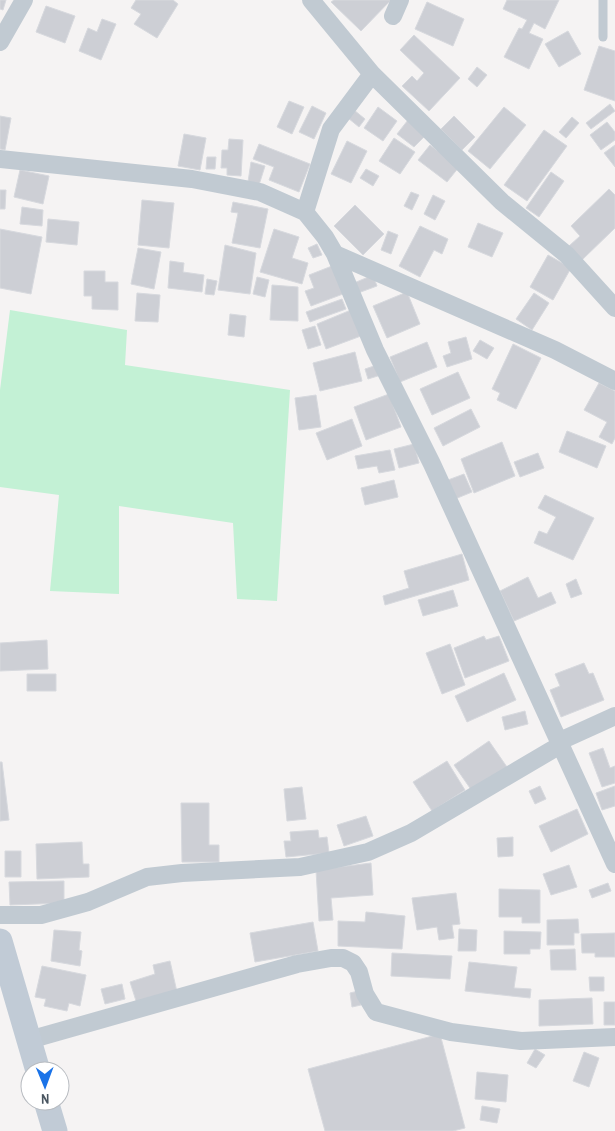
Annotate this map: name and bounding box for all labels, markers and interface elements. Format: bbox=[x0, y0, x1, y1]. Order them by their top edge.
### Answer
north arrow bbox=[20, 1061, 70, 1111]
text: N bbox=[41, 1090, 50, 1108]

